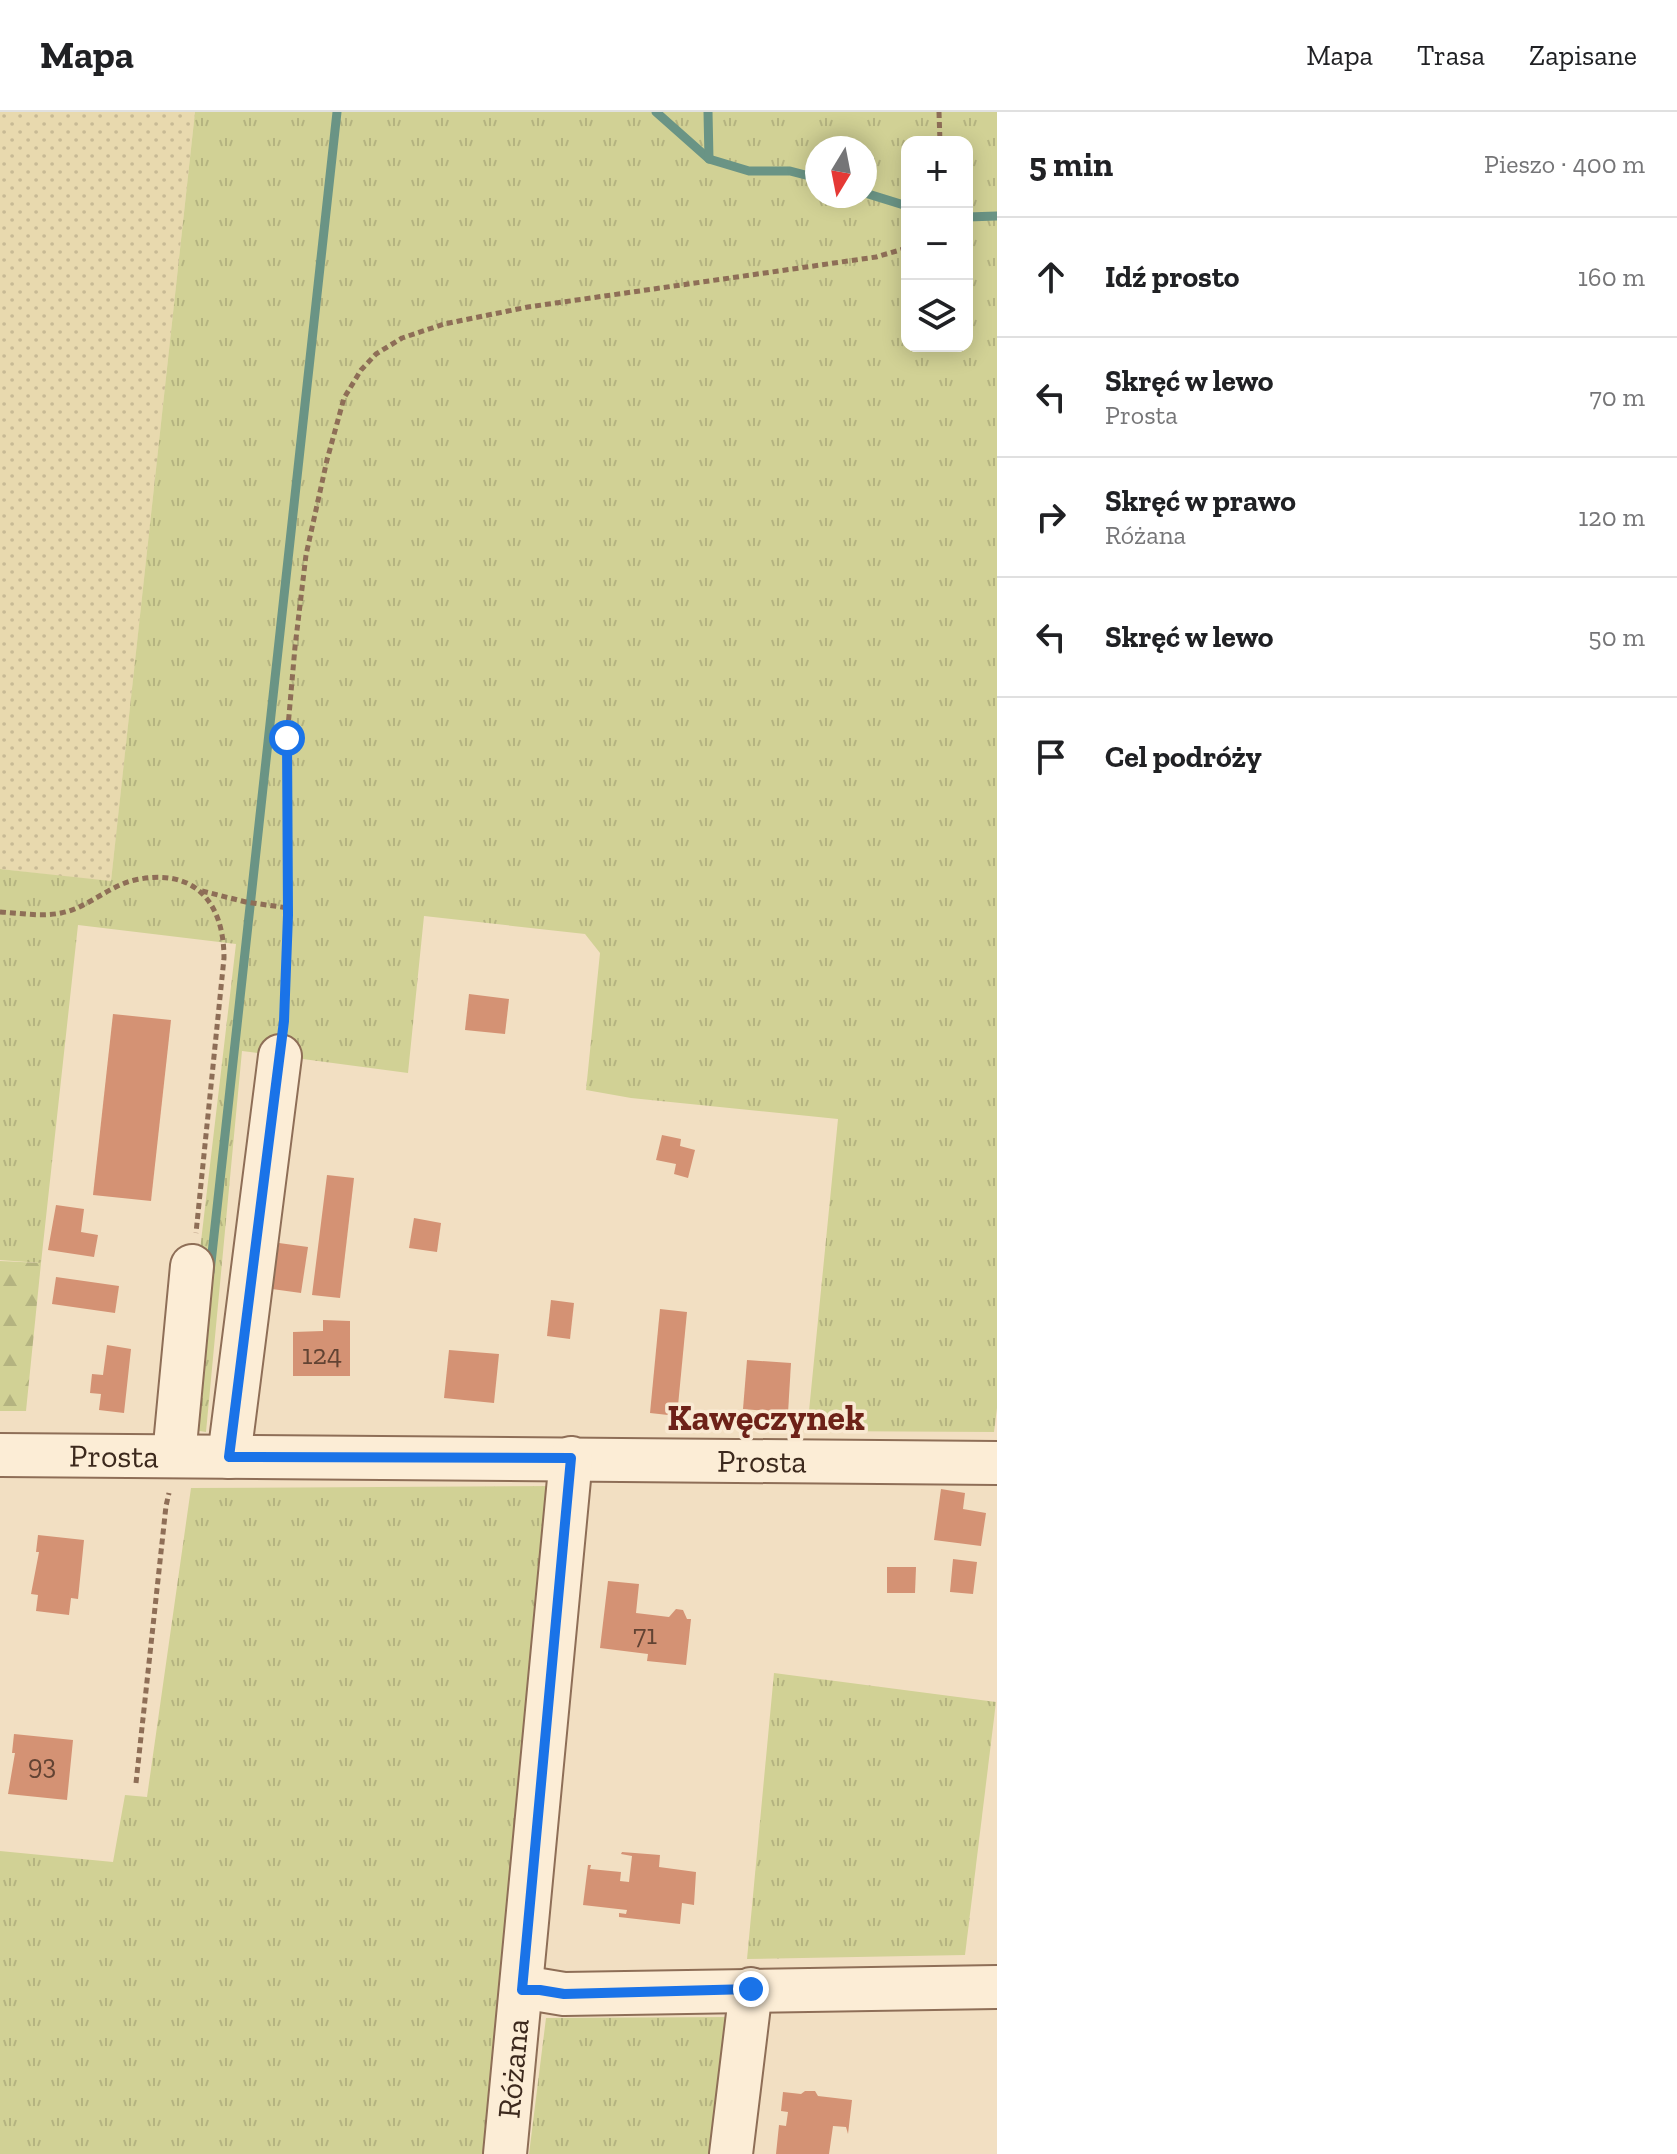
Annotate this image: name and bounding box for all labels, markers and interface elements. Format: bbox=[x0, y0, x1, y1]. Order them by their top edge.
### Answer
text: Mapa bbox=[40, 32, 134, 78]
text: Mapa bbox=[1306, 39, 1373, 72]
text: Trasa bbox=[1417, 39, 1485, 72]
text: Zapisane bbox=[1529, 39, 1637, 72]
north arrow bbox=[805, 136, 877, 208]
map controls bbox=[901, 136, 973, 352]
button: + bbox=[901, 136, 973, 208]
text: 5 min bbox=[1029, 144, 1113, 185]
text: Pieszo · 400 m bbox=[1484, 148, 1645, 180]
button: − bbox=[901, 208, 973, 280]
icon: ahead bbox=[1029, 255, 1073, 299]
text: Idź prosto bbox=[1105, 259, 1240, 295]
text: 160 m bbox=[1578, 261, 1645, 293]
button: layers bbox=[901, 280, 973, 352]
text: Skręć w lewo bbox=[1105, 363, 1274, 399]
icon: left bbox=[1029, 375, 1073, 419]
text: 70 m bbox=[1589, 381, 1645, 413]
text: Prosta bbox=[1105, 399, 1178, 431]
text: Skręć w prawo bbox=[1105, 483, 1296, 519]
icon: right bbox=[1029, 495, 1073, 539]
text: 120 m bbox=[1578, 501, 1645, 533]
text: Różana bbox=[1105, 519, 1186, 551]
icon: left bbox=[1029, 615, 1073, 659]
text: Skręć w lewo bbox=[1105, 619, 1274, 655]
text: 50 m bbox=[1588, 621, 1645, 653]
route start bbox=[269, 720, 305, 756]
icon: arrive bbox=[1029, 735, 1073, 779]
text: Cel podróży bbox=[1105, 739, 1262, 775]
house number: 124 bbox=[302, 1338, 342, 1371]
district label: Kawęczynek bbox=[667, 1396, 865, 1439]
street label: Prosta bbox=[69, 1437, 159, 1475]
street label: Prosta bbox=[717, 1442, 807, 1480]
house number: 71 bbox=[633, 1618, 657, 1651]
house number: 93 bbox=[28, 1748, 56, 1781]
route end bbox=[733, 1971, 769, 2007]
street label: Różana bbox=[489, 2017, 537, 2120]

